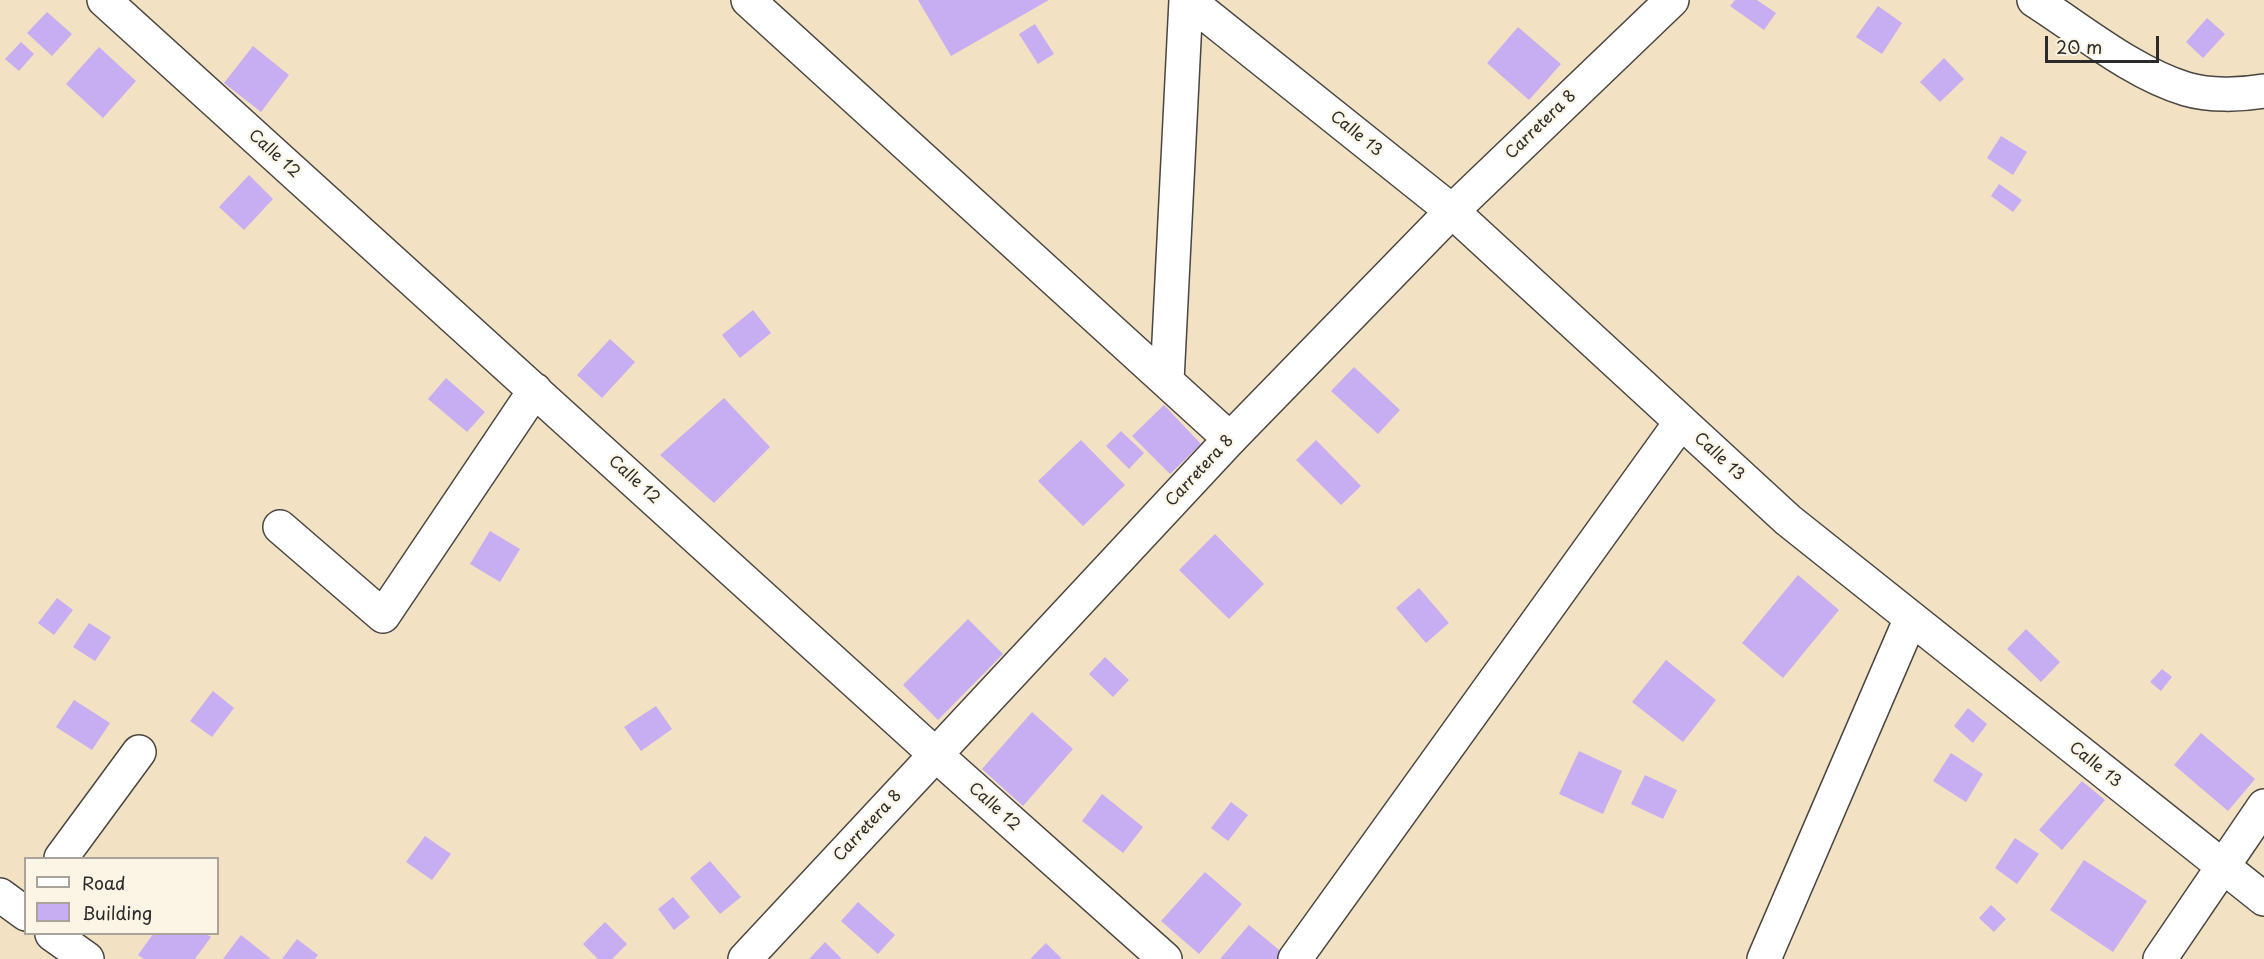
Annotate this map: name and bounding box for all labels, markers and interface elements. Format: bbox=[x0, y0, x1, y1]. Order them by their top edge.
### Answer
scale bar bbox=[2048, 24, 2162, 62]
text: 20 m bbox=[2056, 33, 2102, 60]
street label: Carretera 8 bbox=[1502, 87, 1580, 163]
street label: Calle 13 bbox=[1326, 107, 1386, 161]
street label: Calle 12 bbox=[244, 126, 304, 182]
street label: Calle 13 bbox=[1690, 429, 1748, 485]
street label: Carretera 8 bbox=[1162, 431, 1238, 511]
street label: Calle 12 bbox=[604, 452, 664, 508]
street label: Calle 13 bbox=[2065, 738, 2125, 792]
street label: Calle 12 bbox=[964, 779, 1024, 835]
street label: Carretera 8 bbox=[830, 786, 906, 866]
legend bbox=[24, 857, 219, 935]
text: Road bbox=[82, 869, 126, 896]
text: Building bbox=[82, 899, 152, 926]

